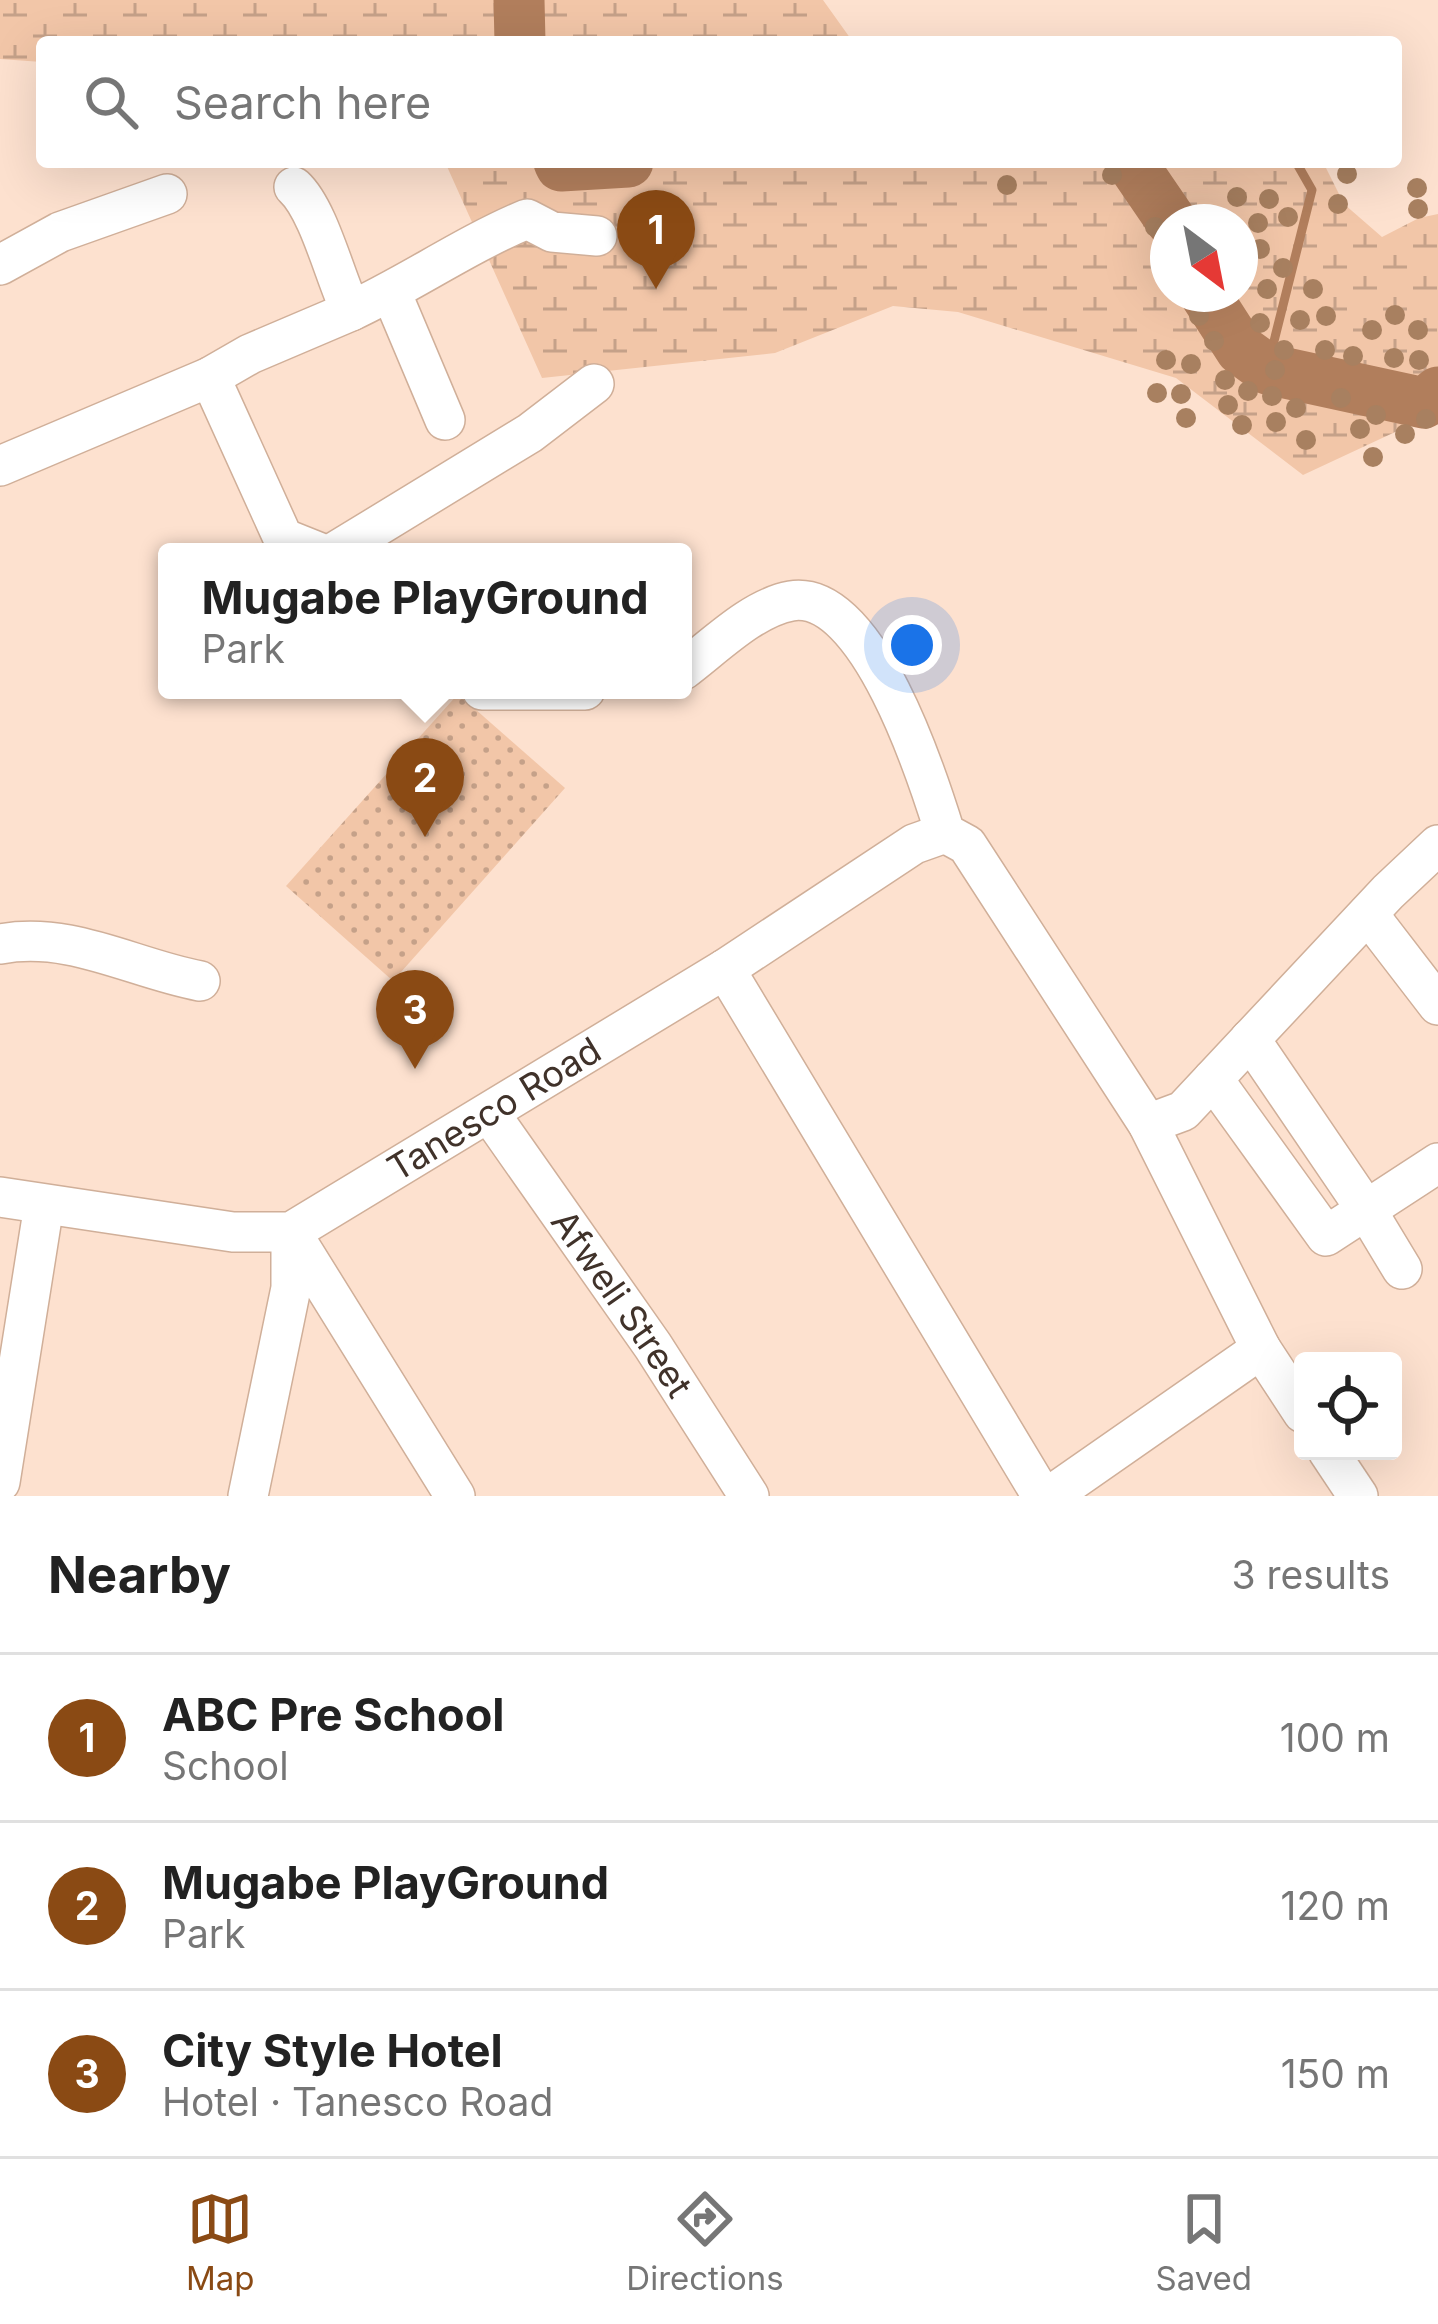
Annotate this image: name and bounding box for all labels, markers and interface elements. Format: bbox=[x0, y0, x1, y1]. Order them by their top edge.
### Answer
search box bbox=[36, 36, 1402, 168]
icon: search bbox=[78, 69, 144, 135]
text: Search here bbox=[174, 75, 431, 130]
pin: 1 bbox=[617, 190, 695, 289]
north arrow bbox=[1150, 204, 1258, 312]
popup bbox=[158, 543, 692, 699]
text: Mugabe PlayGround bbox=[201, 570, 649, 625]
your location bbox=[882, 615, 942, 675]
text: Park bbox=[201, 625, 285, 672]
pin: 2 bbox=[386, 738, 464, 837]
pin: 3 bbox=[376, 970, 454, 1069]
street label: Tanesco Road bbox=[379, 1028, 609, 1190]
street label: Afweli Street bbox=[542, 1201, 702, 1405]
map controls bbox=[1294, 1352, 1402, 1460]
button: locate bbox=[1294, 1352, 1402, 1460]
text: Nearby bbox=[48, 1544, 231, 1605]
text: 3 results bbox=[1232, 1551, 1390, 1598]
text: ABC Pre School bbox=[162, 1687, 505, 1742]
text: 1 bbox=[79, 1714, 95, 1761]
text: 100 m bbox=[1280, 1714, 1390, 1761]
text: School bbox=[162, 1742, 289, 1789]
text: Mugabe PlayGround bbox=[162, 1855, 609, 1910]
text: 2 bbox=[75, 1882, 99, 1929]
text: 120 m bbox=[1281, 1882, 1390, 1929]
text: Park bbox=[162, 1910, 246, 1957]
text: City Style Hotel bbox=[162, 2023, 503, 2078]
text: 3 bbox=[74, 2050, 100, 2097]
text: 150 m bbox=[1281, 2050, 1390, 2097]
text: Hotel · Tanesco Road bbox=[162, 2078, 553, 2125]
tab: Map bbox=[186, 2186, 254, 2298]
tab: Directions bbox=[626, 2186, 784, 2298]
tab: Saved bbox=[1155, 2186, 1252, 2298]

